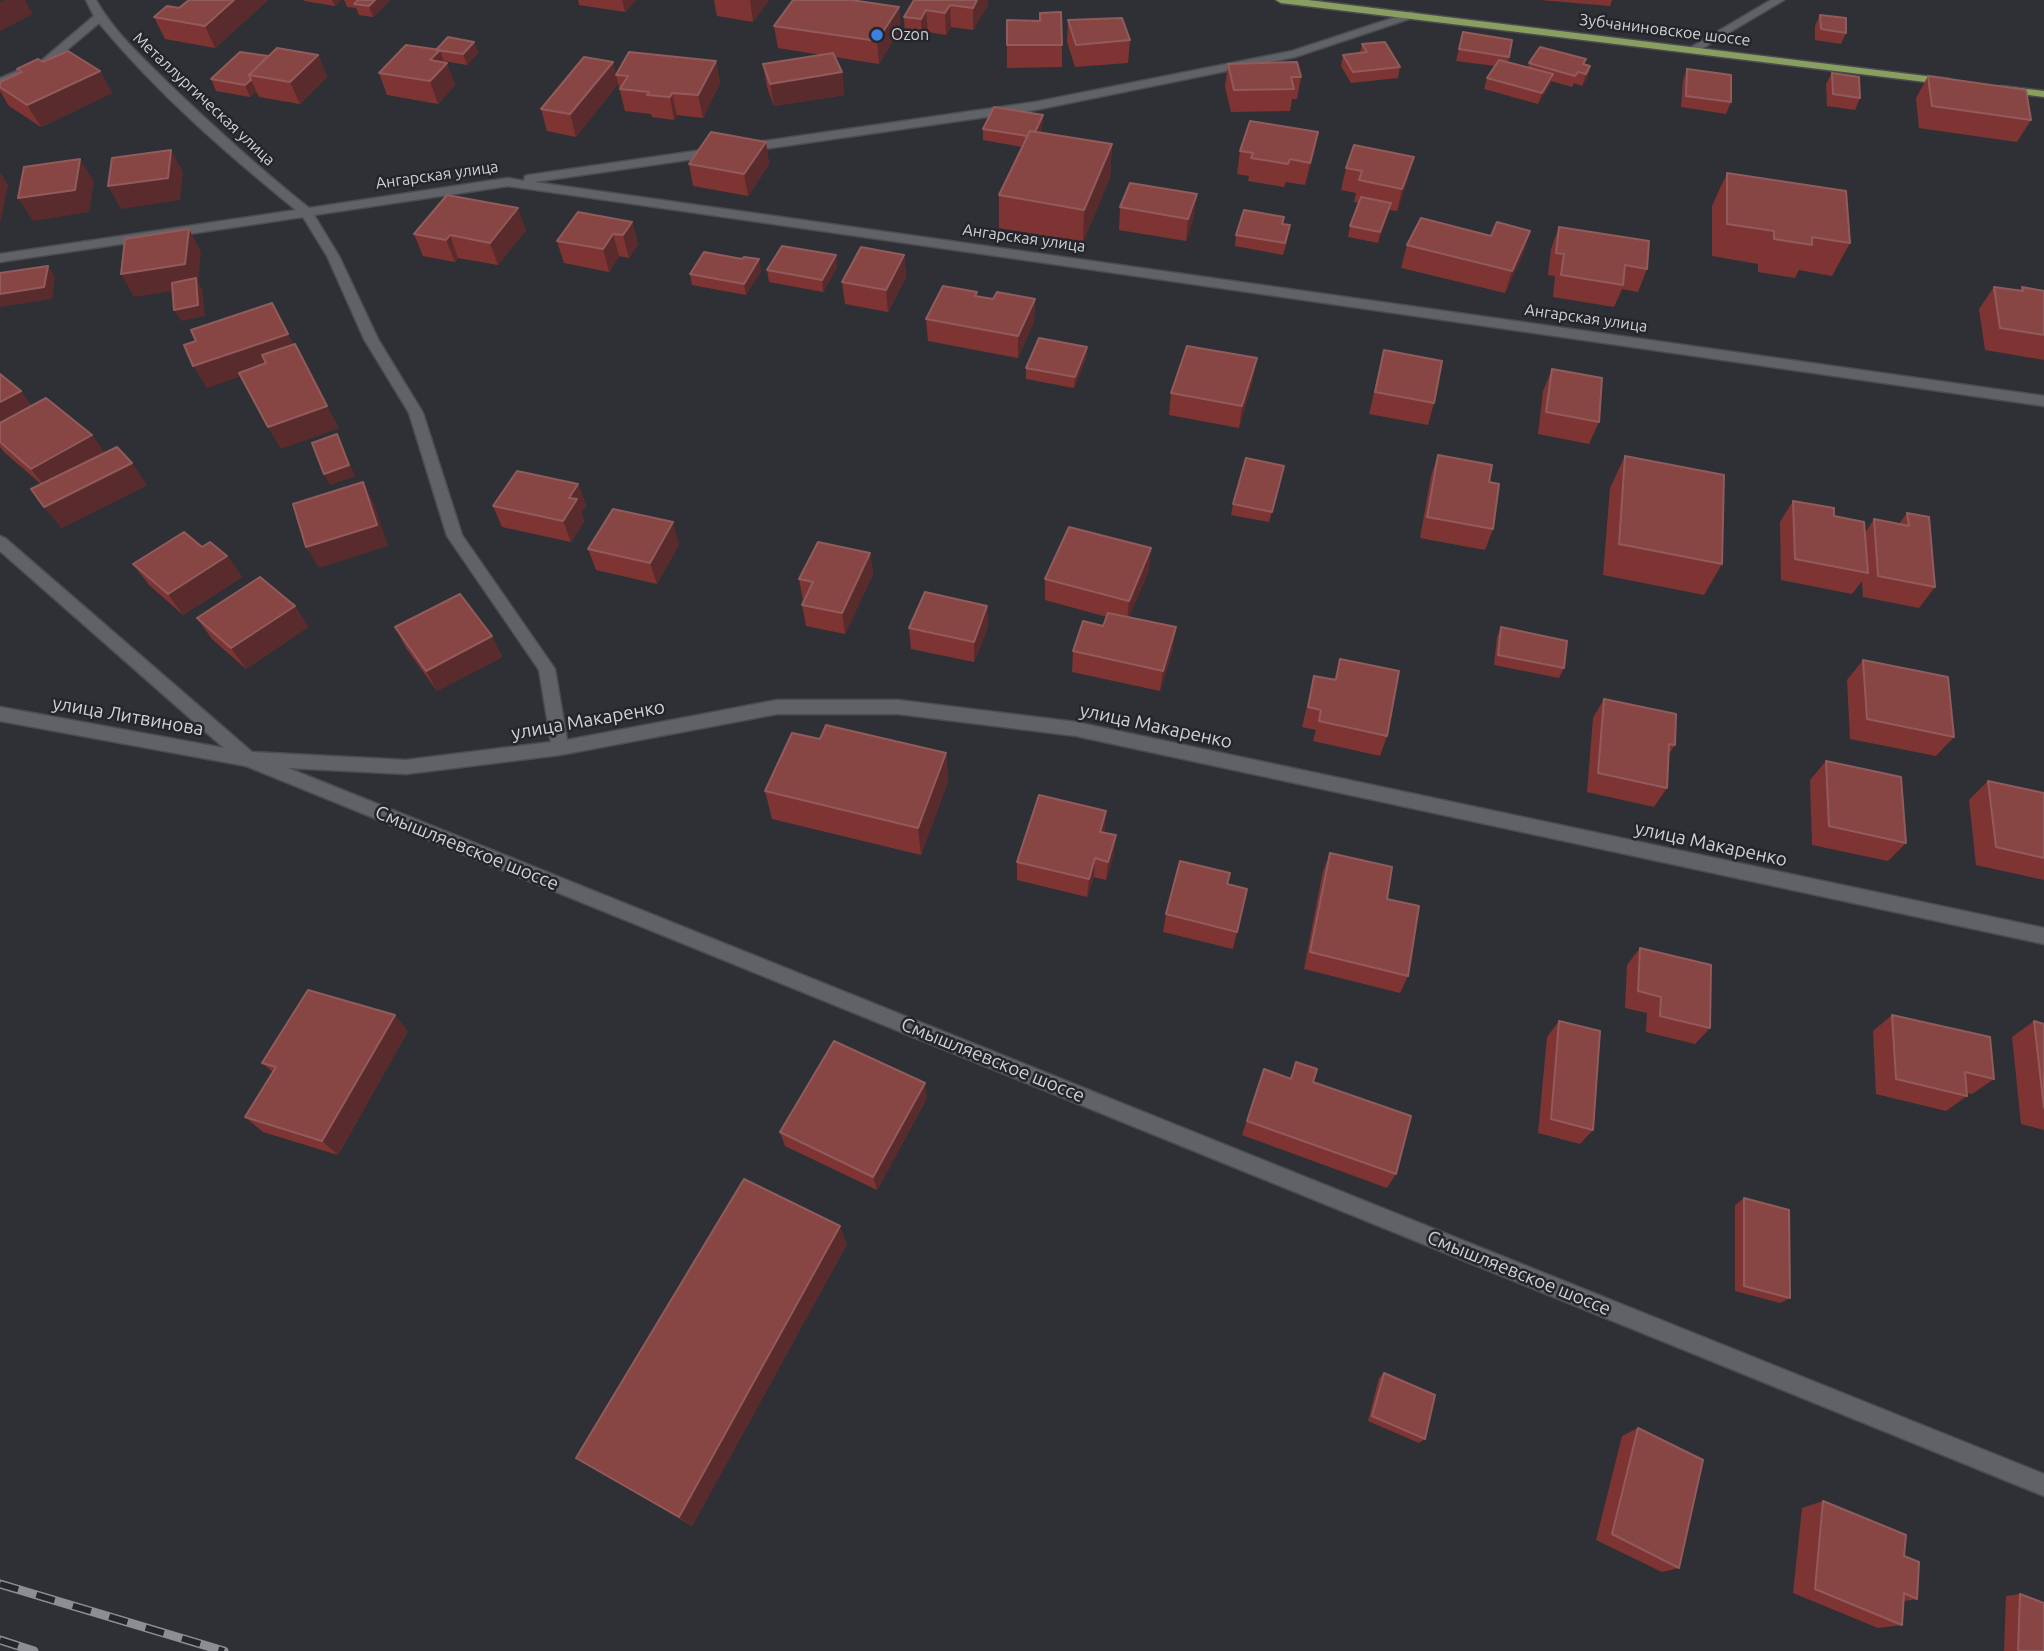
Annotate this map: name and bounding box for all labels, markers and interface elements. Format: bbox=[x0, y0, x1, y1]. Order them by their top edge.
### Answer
street label: Зубчаниновское шоссе bbox=[1578, 10, 1752, 50]
place label: Ozon bbox=[891, 25, 929, 45]
marker: Ozon bbox=[869, 27, 885, 43]
street label: Металлургическая улица bbox=[129, 28, 279, 170]
street label: Ангарская улица bbox=[374, 157, 500, 193]
street label: Ангарская улица bbox=[961, 220, 1087, 256]
street label: Ангарская улица bbox=[1523, 300, 1649, 336]
street label: улица Литвинова bbox=[50, 691, 206, 741]
street label: улица Макаренко bbox=[510, 695, 666, 745]
street label: улица Макаренко bbox=[1078, 699, 1234, 753]
street label: Смышляевское шоссе bbox=[372, 801, 562, 895]
street label: улица Макаренко bbox=[1633, 817, 1789, 871]
street label: Смышляевское шоссе bbox=[898, 1013, 1088, 1107]
street label: Смышляевское шоссе bbox=[1424, 1226, 1614, 1320]

